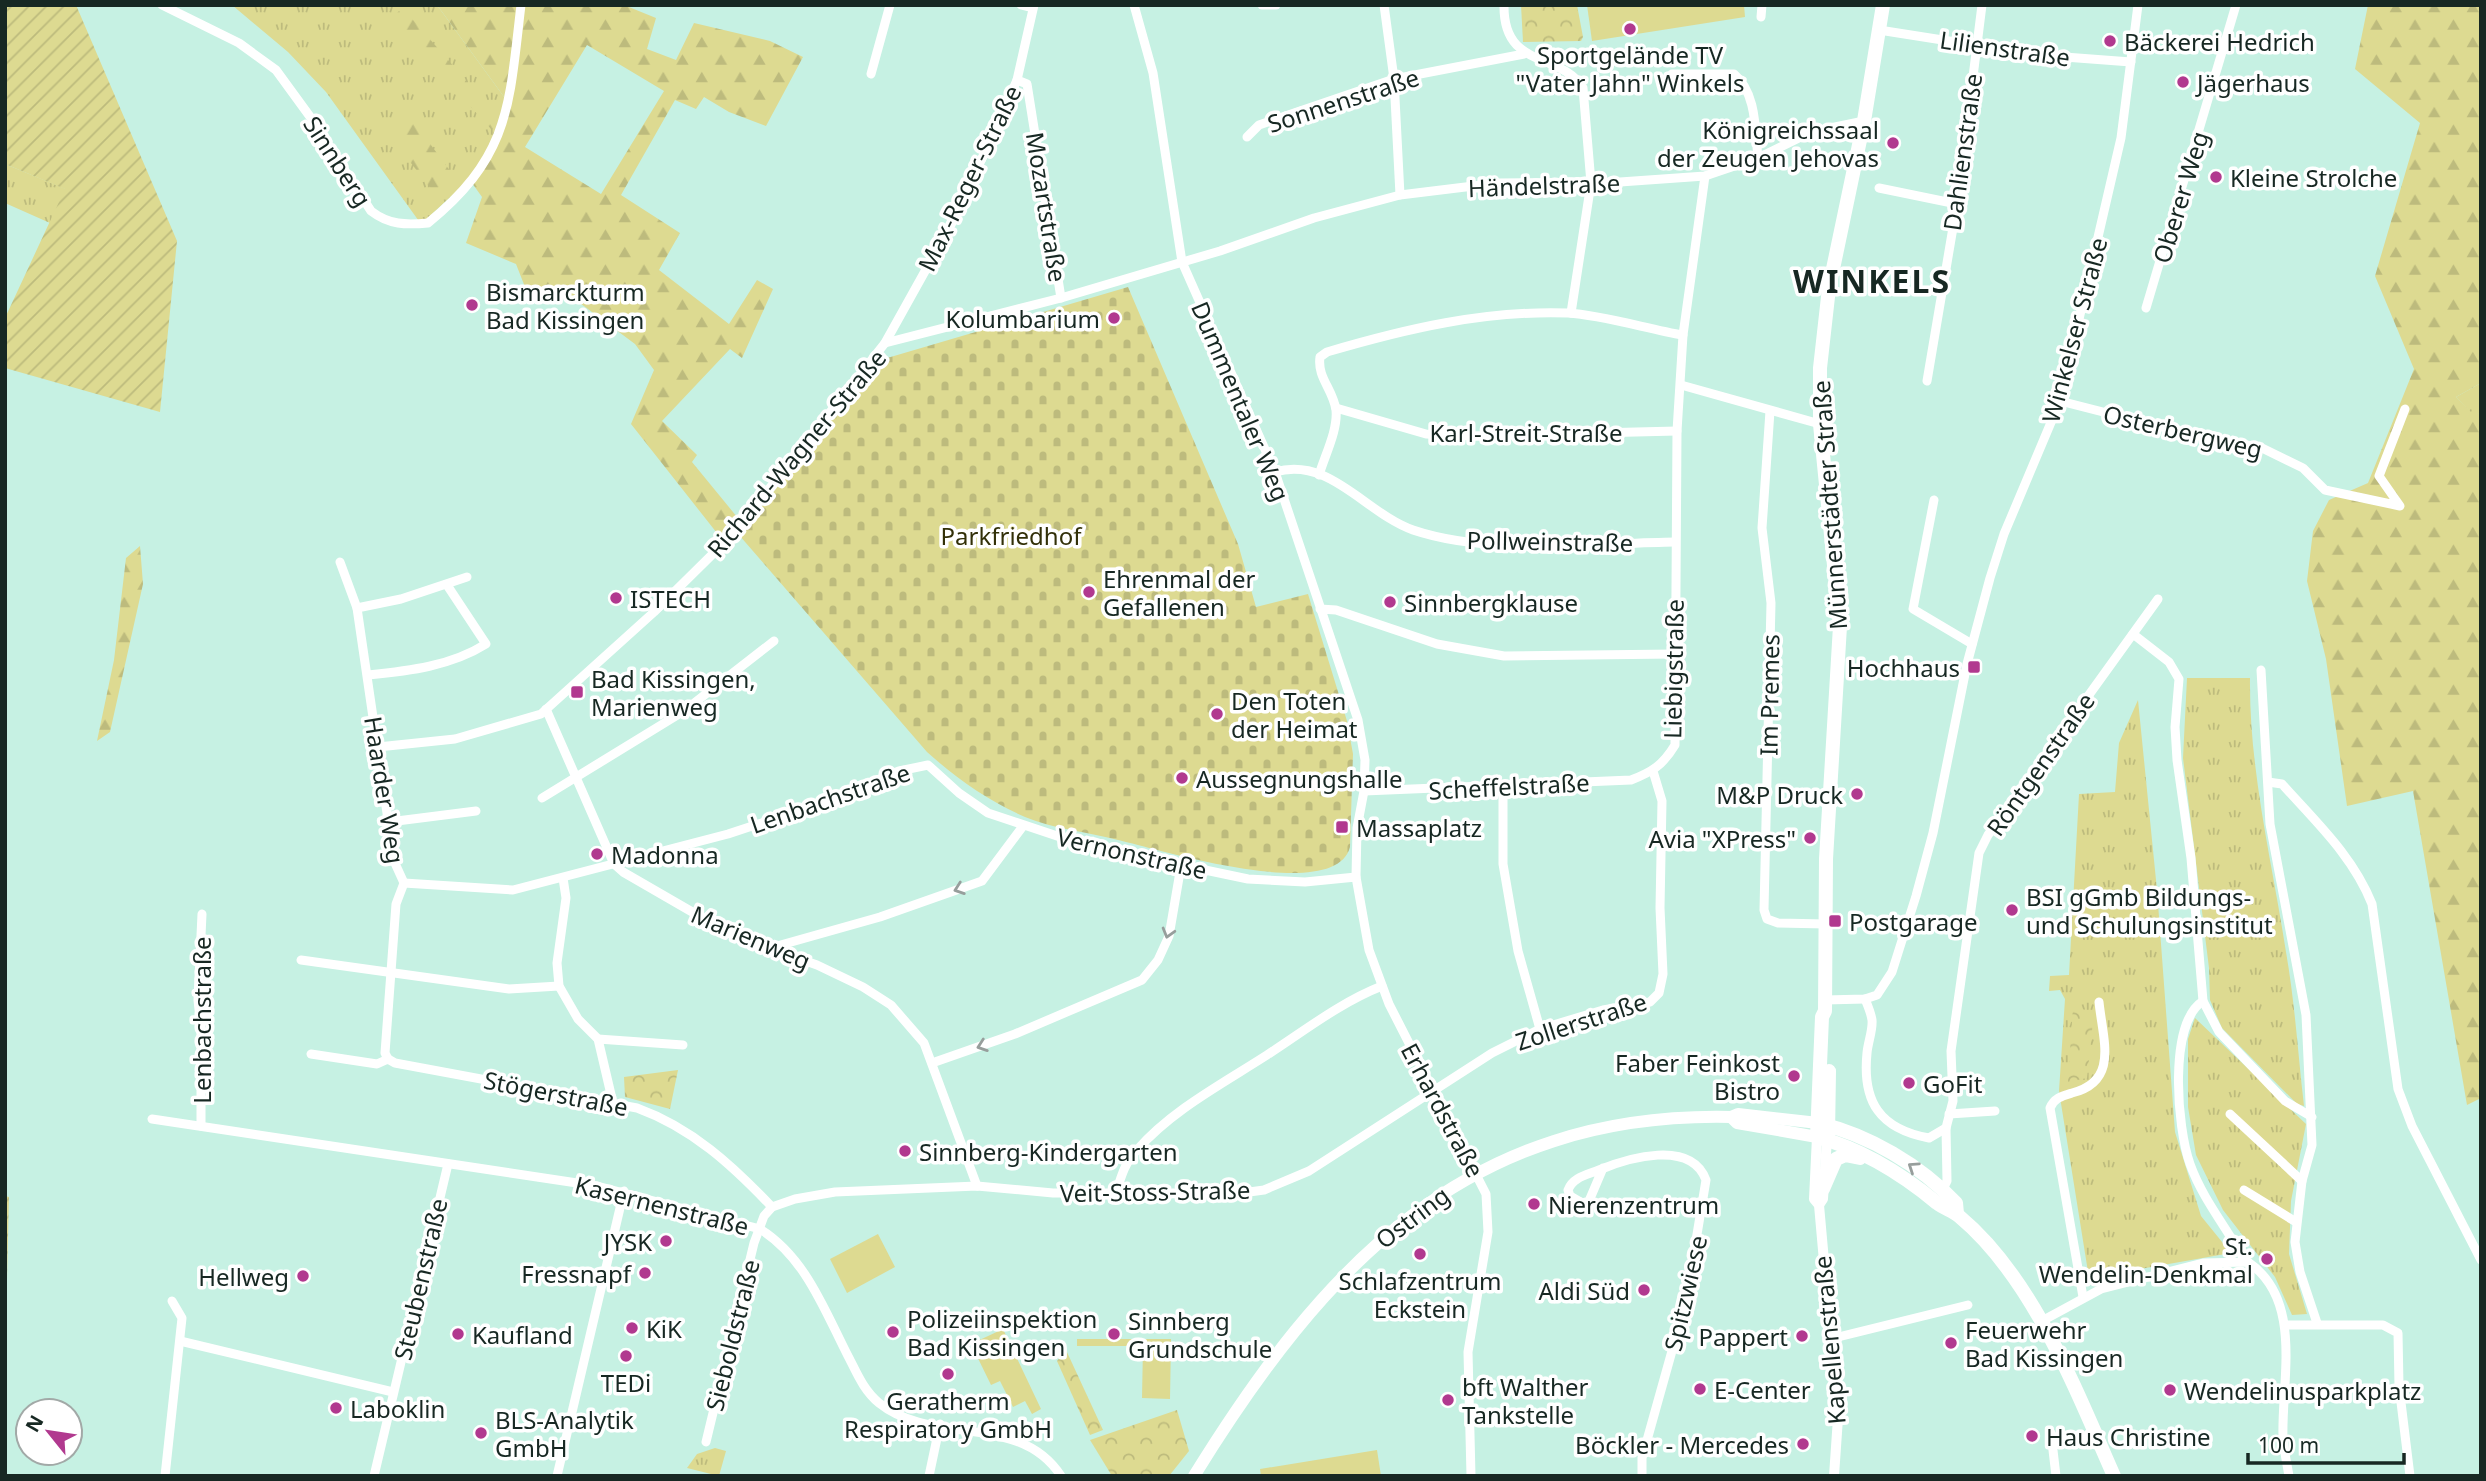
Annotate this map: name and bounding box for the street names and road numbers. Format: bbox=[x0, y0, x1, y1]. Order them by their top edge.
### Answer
street label: Lilienstraße bbox=[1938, 23, 2072, 73]
street label: Sonnenstraße bbox=[1263, 60, 1423, 140]
street label: Dahlienstraße bbox=[1935, 71, 1989, 233]
street label: Max-Reger-Straße bbox=[910, 79, 1028, 277]
street label: Sinnberg bbox=[296, 109, 380, 213]
street label: Oberer Weg bbox=[2144, 127, 2216, 267]
street label: Mozartstraße bbox=[1019, 130, 1075, 284]
street label: Händelstraße bbox=[1467, 166, 1621, 204]
street label: Winkelser Straße bbox=[2033, 234, 2115, 426]
street label: Dummentaler Weg bbox=[1184, 296, 1298, 506]
street label: Richard-Wagner-Straße bbox=[699, 342, 893, 564]
street label: Münnerstädter Straße bbox=[1804, 379, 1854, 631]
street label: Osterbergweg bbox=[2100, 397, 2266, 465]
street label: Karl-Streit-Straße bbox=[1430, 416, 1622, 449]
street label: Pollweinstraße bbox=[1466, 523, 1634, 559]
street label: Liebigstraße bbox=[1655, 599, 1691, 739]
street label: Im Premes bbox=[1751, 634, 1787, 756]
street label: Röntgenstraße bbox=[1978, 686, 2102, 842]
street label: Haarder Weg bbox=[357, 714, 413, 866]
street label: Lenbachstraße bbox=[746, 755, 914, 841]
street label: Scheffelstraße bbox=[1428, 765, 1590, 807]
street label: Vernonstraße bbox=[1054, 820, 1210, 886]
street label: Marienweg bbox=[686, 897, 816, 977]
street label: Lenbachstraße bbox=[185, 936, 218, 1104]
street label: Zollerstraße bbox=[1511, 984, 1651, 1058]
street label: Erhardstraße bbox=[1394, 1037, 1492, 1183]
street label: Stögerstraße bbox=[481, 1063, 631, 1123]
street label: Kasernenstraße bbox=[572, 1167, 752, 1243]
street label: Veit-Stoss-Straße bbox=[1059, 1173, 1251, 1209]
street label: Ostring bbox=[1368, 1178, 1456, 1256]
street label: Steubenstraße bbox=[385, 1195, 455, 1363]
street label: Spitzwiese bbox=[1656, 1232, 1714, 1354]
street label: Kapellenstraße bbox=[1805, 1254, 1853, 1426]
street label: Sieboldstraße bbox=[697, 1256, 767, 1414]

